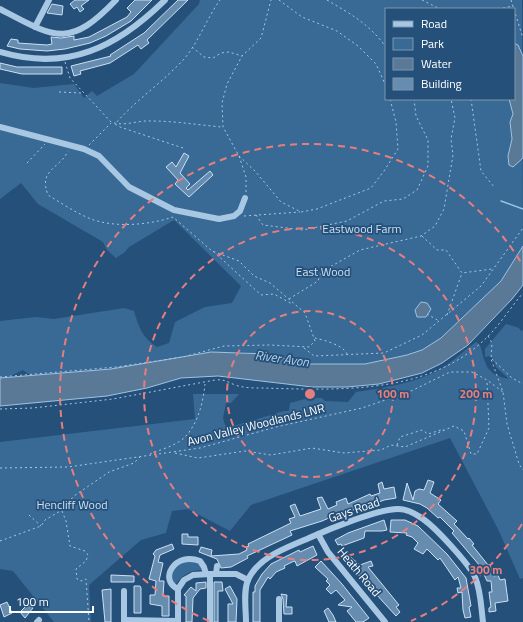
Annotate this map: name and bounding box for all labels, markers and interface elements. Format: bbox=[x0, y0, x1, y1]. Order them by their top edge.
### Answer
legend bbox=[385, 8, 515, 100]
text: Road bbox=[421, 14, 447, 33]
text: Park bbox=[421, 34, 444, 53]
text: Water bbox=[421, 54, 452, 73]
text: Building bbox=[421, 74, 462, 93]
park label: Eastwood Farm bbox=[322, 219, 402, 238]
park label: East Wood bbox=[296, 262, 350, 281]
water label: River Avon bbox=[254, 344, 311, 372]
text: 100 m bbox=[377, 384, 409, 403]
text: 200 m bbox=[460, 384, 492, 403]
centre of rings bbox=[303, 387, 317, 401]
street label: Avon Valley Woodlands LNR bbox=[185, 398, 327, 451]
street label: Gays Road bbox=[326, 492, 382, 527]
park label: Hencliff Wood bbox=[36, 495, 108, 514]
street label: Heath Road bbox=[333, 543, 386, 601]
text: 300 m bbox=[470, 560, 502, 579]
scale bar bbox=[10, 588, 93, 614]
text: 100 m bbox=[16, 592, 49, 611]

